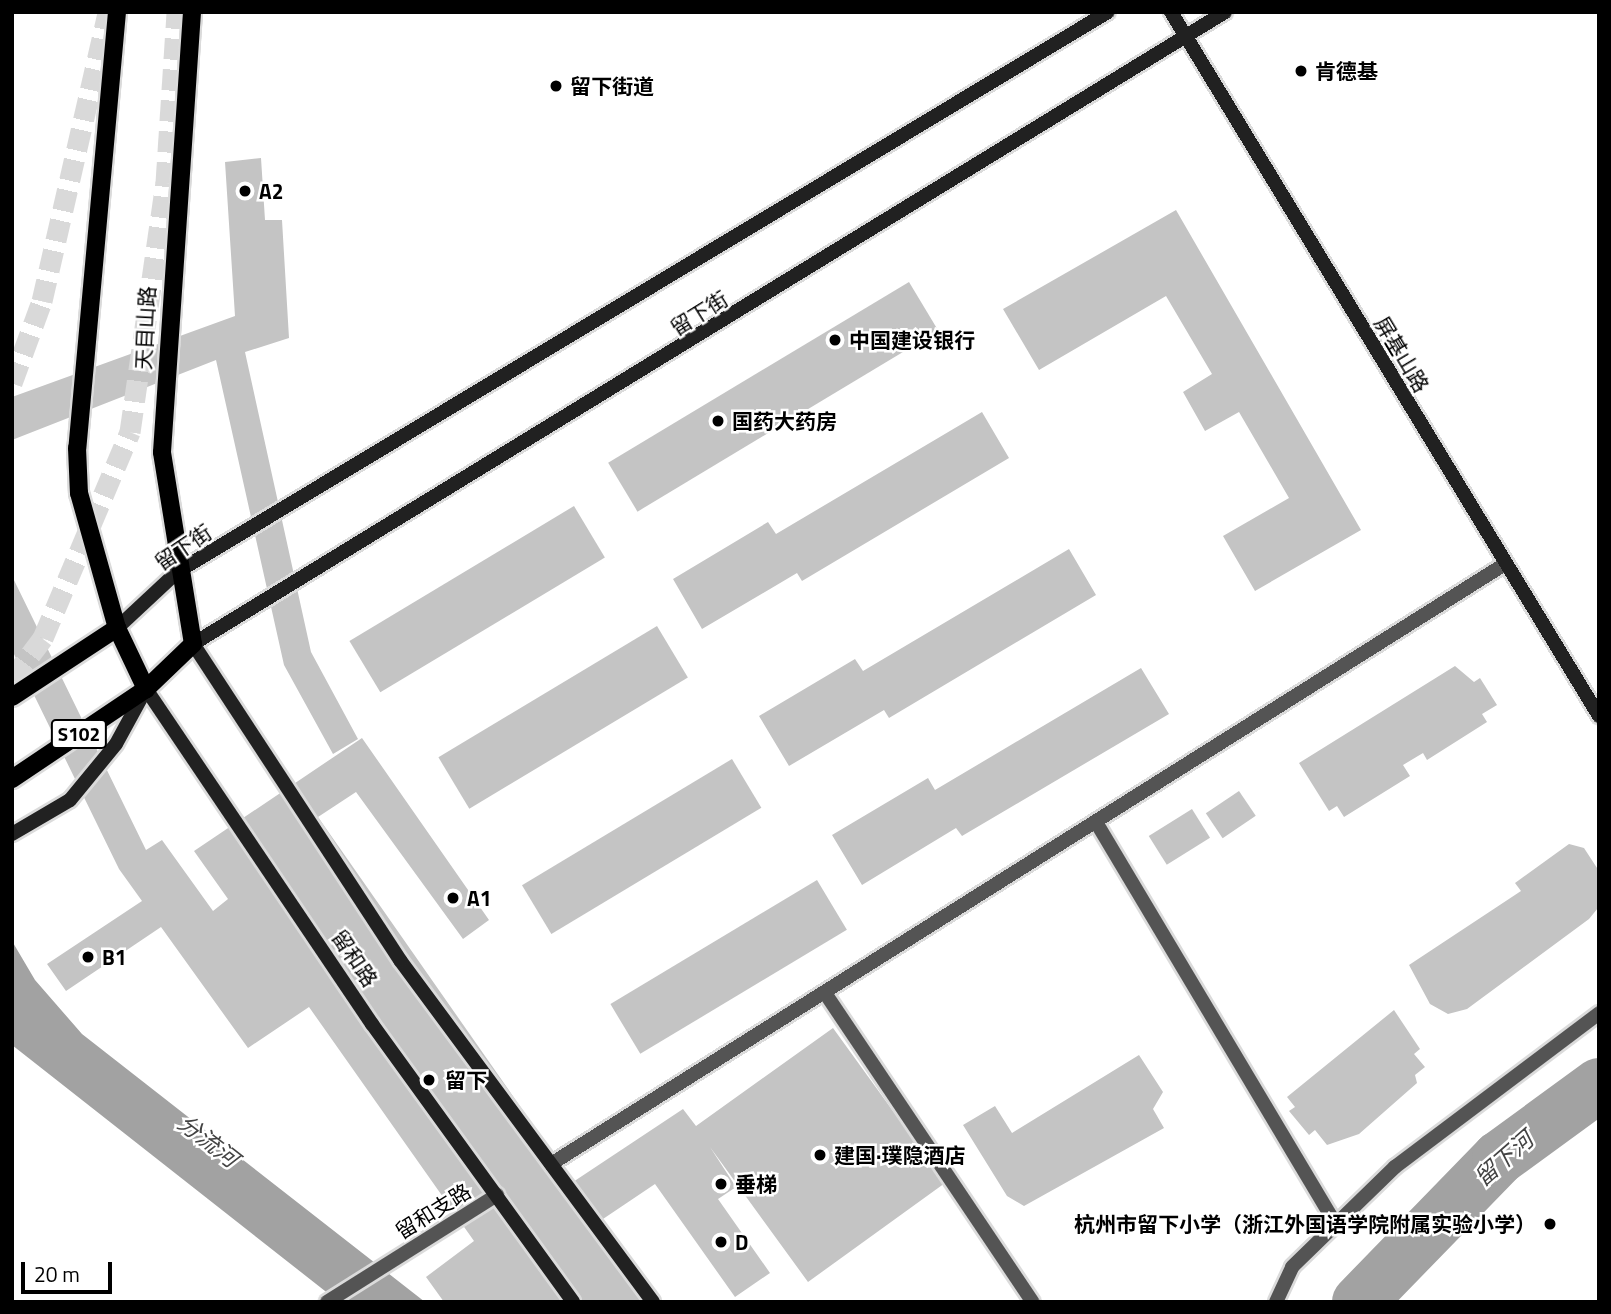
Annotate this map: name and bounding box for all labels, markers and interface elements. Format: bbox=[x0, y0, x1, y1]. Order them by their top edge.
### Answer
place label: 肯德基 bbox=[1315, 58, 1378, 84]
marker: 肯德基 bbox=[1293, 63, 1309, 79]
place label: 留下街道 bbox=[570, 73, 654, 99]
marker: 留下街道 bbox=[548, 78, 564, 94]
place label: A2 bbox=[259, 178, 283, 204]
marker: A2 bbox=[237, 183, 253, 199]
street label: 天目山路 bbox=[130, 285, 160, 371]
street label: 留下街 bbox=[666, 286, 732, 340]
street label: 屏基山路 bbox=[1370, 312, 1434, 396]
place label: 中国建设银行 bbox=[849, 327, 975, 353]
marker: 中国建设银行 bbox=[827, 332, 843, 348]
place label: 国药大药房 bbox=[732, 408, 837, 434]
marker: 国药大药房 bbox=[710, 413, 726, 429]
street label: 留下街 bbox=[150, 519, 216, 575]
road number: S102 bbox=[49, 719, 109, 750]
place label: A1 bbox=[467, 885, 491, 911]
marker: A1 bbox=[445, 890, 461, 906]
street label: 留和路 bbox=[327, 925, 383, 991]
place label: B1 bbox=[102, 944, 127, 970]
marker: B1 bbox=[80, 949, 96, 965]
place label: 留下 bbox=[445, 1067, 487, 1093]
marker: 留下 bbox=[419, 1070, 439, 1090]
water label: 分流河 bbox=[172, 1109, 244, 1173]
water label: 留下河 bbox=[1469, 1126, 1539, 1192]
place label: 建国·璞隐酒店 bbox=[834, 1142, 965, 1168]
marker: 建国·璞隐酒店 bbox=[812, 1147, 828, 1163]
place label: 垂梯 bbox=[735, 1171, 777, 1197]
marker: 垂梯 bbox=[713, 1176, 729, 1192]
street label: 留和支路 bbox=[391, 1178, 475, 1244]
place label: 杭州市留下小学（浙江外国语学院附属实验小学） bbox=[1074, 1211, 1536, 1237]
marker: 杭州市留下小学（浙江外国语学院附属实验小学） bbox=[1542, 1216, 1558, 1232]
place label: D bbox=[735, 1229, 748, 1255]
marker: D bbox=[713, 1234, 729, 1250]
scale bar bbox=[24, 1248, 116, 1292]
text: 20 m bbox=[34, 1258, 80, 1290]

